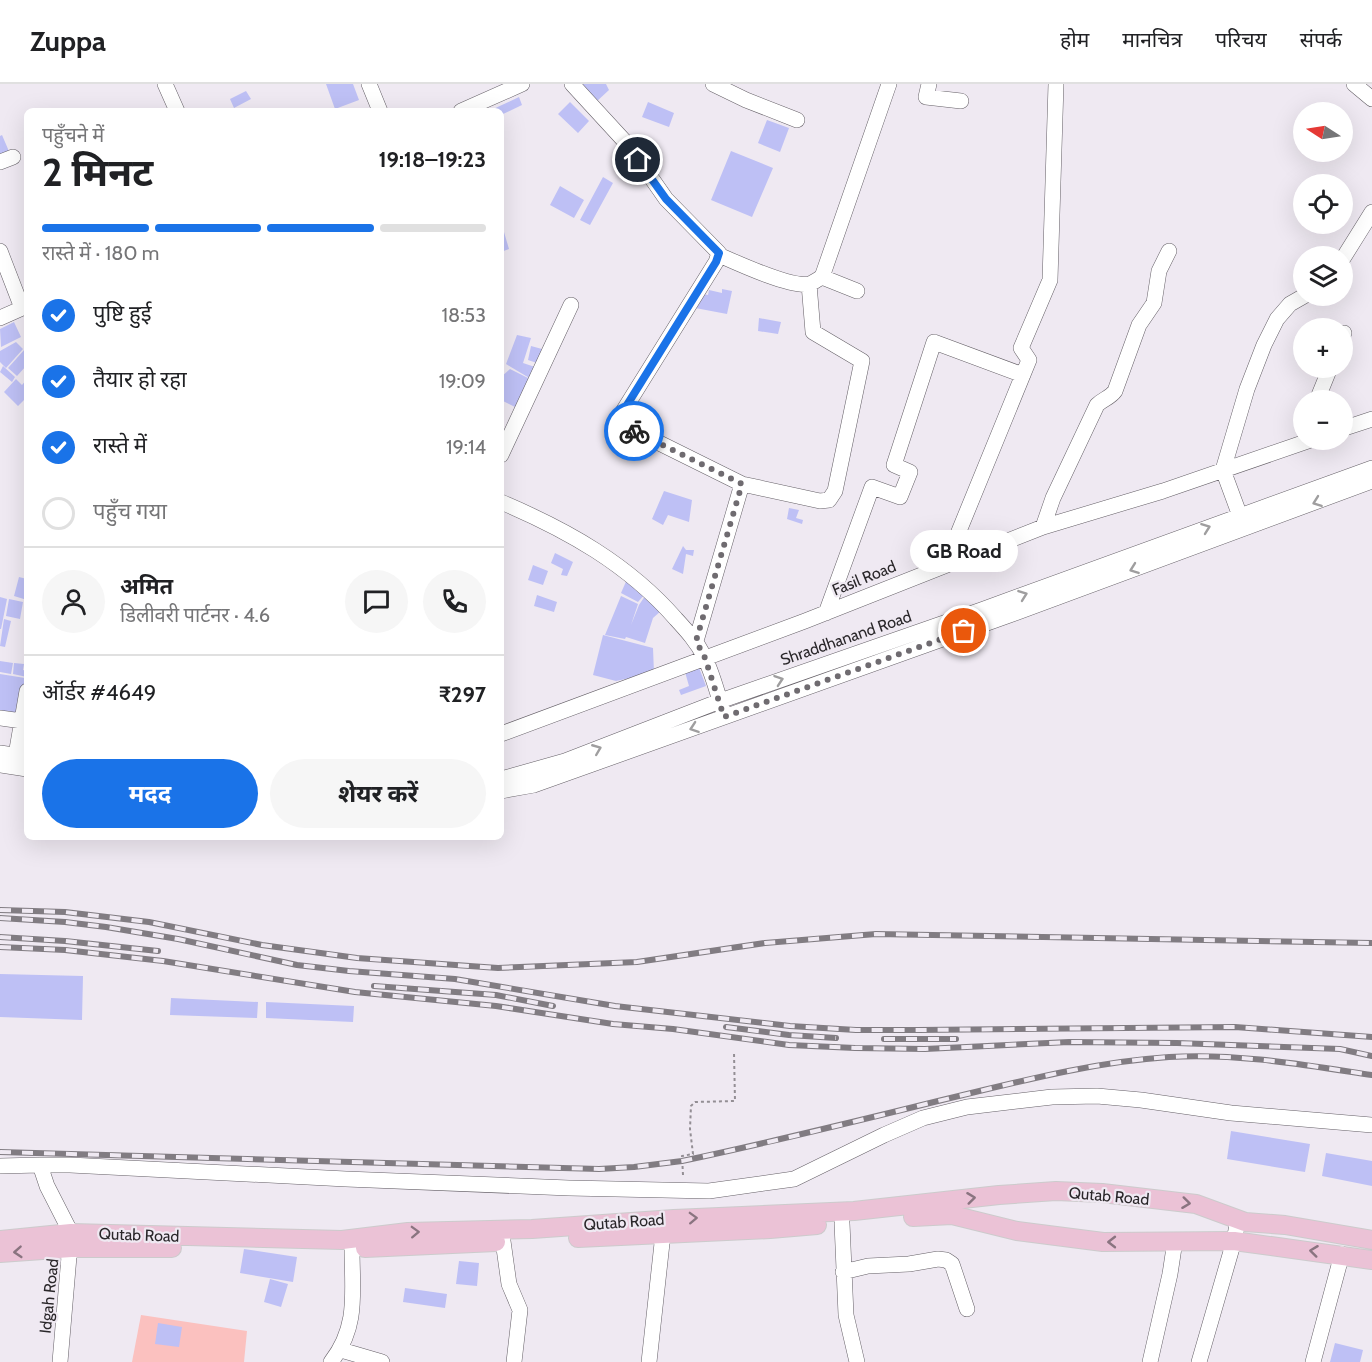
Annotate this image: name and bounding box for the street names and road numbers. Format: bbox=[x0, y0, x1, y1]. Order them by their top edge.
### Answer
street label: Fasil Road bbox=[829, 557, 899, 599]
street label: Shraddhanand Road bbox=[778, 607, 914, 669]
street label: Qutab Road bbox=[1068, 1183, 1150, 1209]
street label: Qutab Road bbox=[583, 1210, 665, 1234]
street label: Qutab Road bbox=[98, 1224, 180, 1246]
street label: Idgah Road bbox=[36, 1258, 62, 1334]

